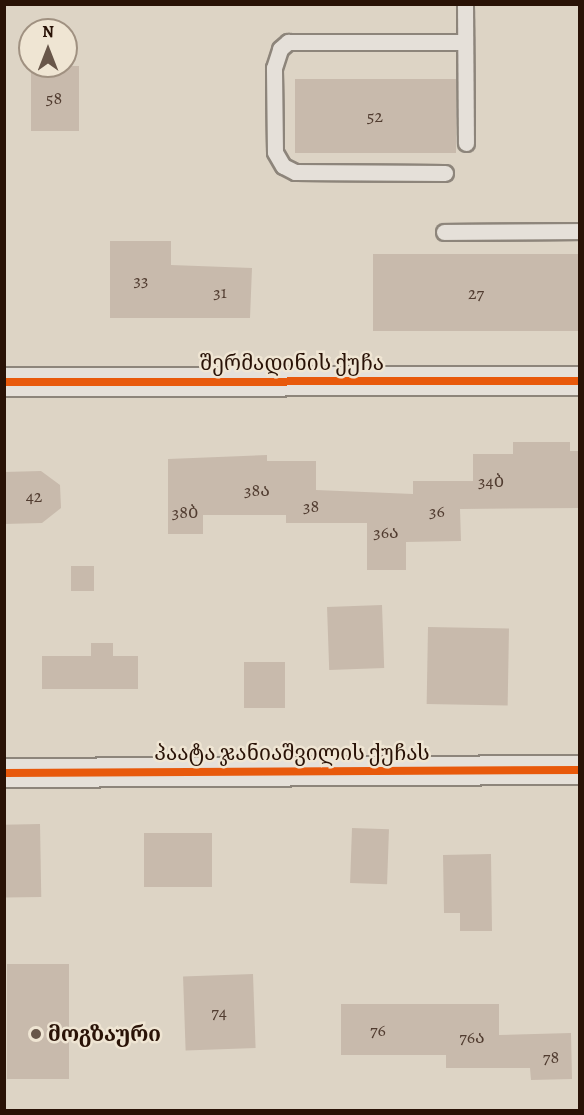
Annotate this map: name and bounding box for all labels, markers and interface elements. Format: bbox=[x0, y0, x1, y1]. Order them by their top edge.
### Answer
north arrow bbox=[18, 18, 78, 78]
text: N bbox=[42, 21, 54, 43]
house number: 58 bbox=[46, 87, 62, 109]
house number: 52 bbox=[367, 105, 383, 127]
house number: 33 bbox=[134, 269, 148, 291]
house number: 31 bbox=[213, 281, 227, 303]
house number: 27 bbox=[468, 282, 484, 304]
street label: შერმადინის ქუჩა bbox=[200, 350, 384, 376]
house number: 34ბ bbox=[478, 470, 504, 492]
house number: 38ა bbox=[244, 479, 270, 501]
house number: 42 bbox=[26, 485, 42, 507]
house number: 38 bbox=[303, 495, 319, 517]
house number: 36 bbox=[429, 500, 445, 522]
house number: 38ბ bbox=[172, 501, 198, 523]
house number: 36ა bbox=[373, 521, 399, 543]
street label: პაატა ჯანიაშვილის ქუჩას bbox=[154, 740, 430, 766]
house number: 74 bbox=[211, 1001, 227, 1023]
house number: 76 bbox=[370, 1019, 386, 1041]
place label: მოგზაური bbox=[48, 1021, 161, 1047]
house number: 76ა bbox=[459, 1026, 485, 1048]
marker: მოგზაური bbox=[29, 1027, 43, 1041]
house number: 78 bbox=[543, 1046, 559, 1068]

